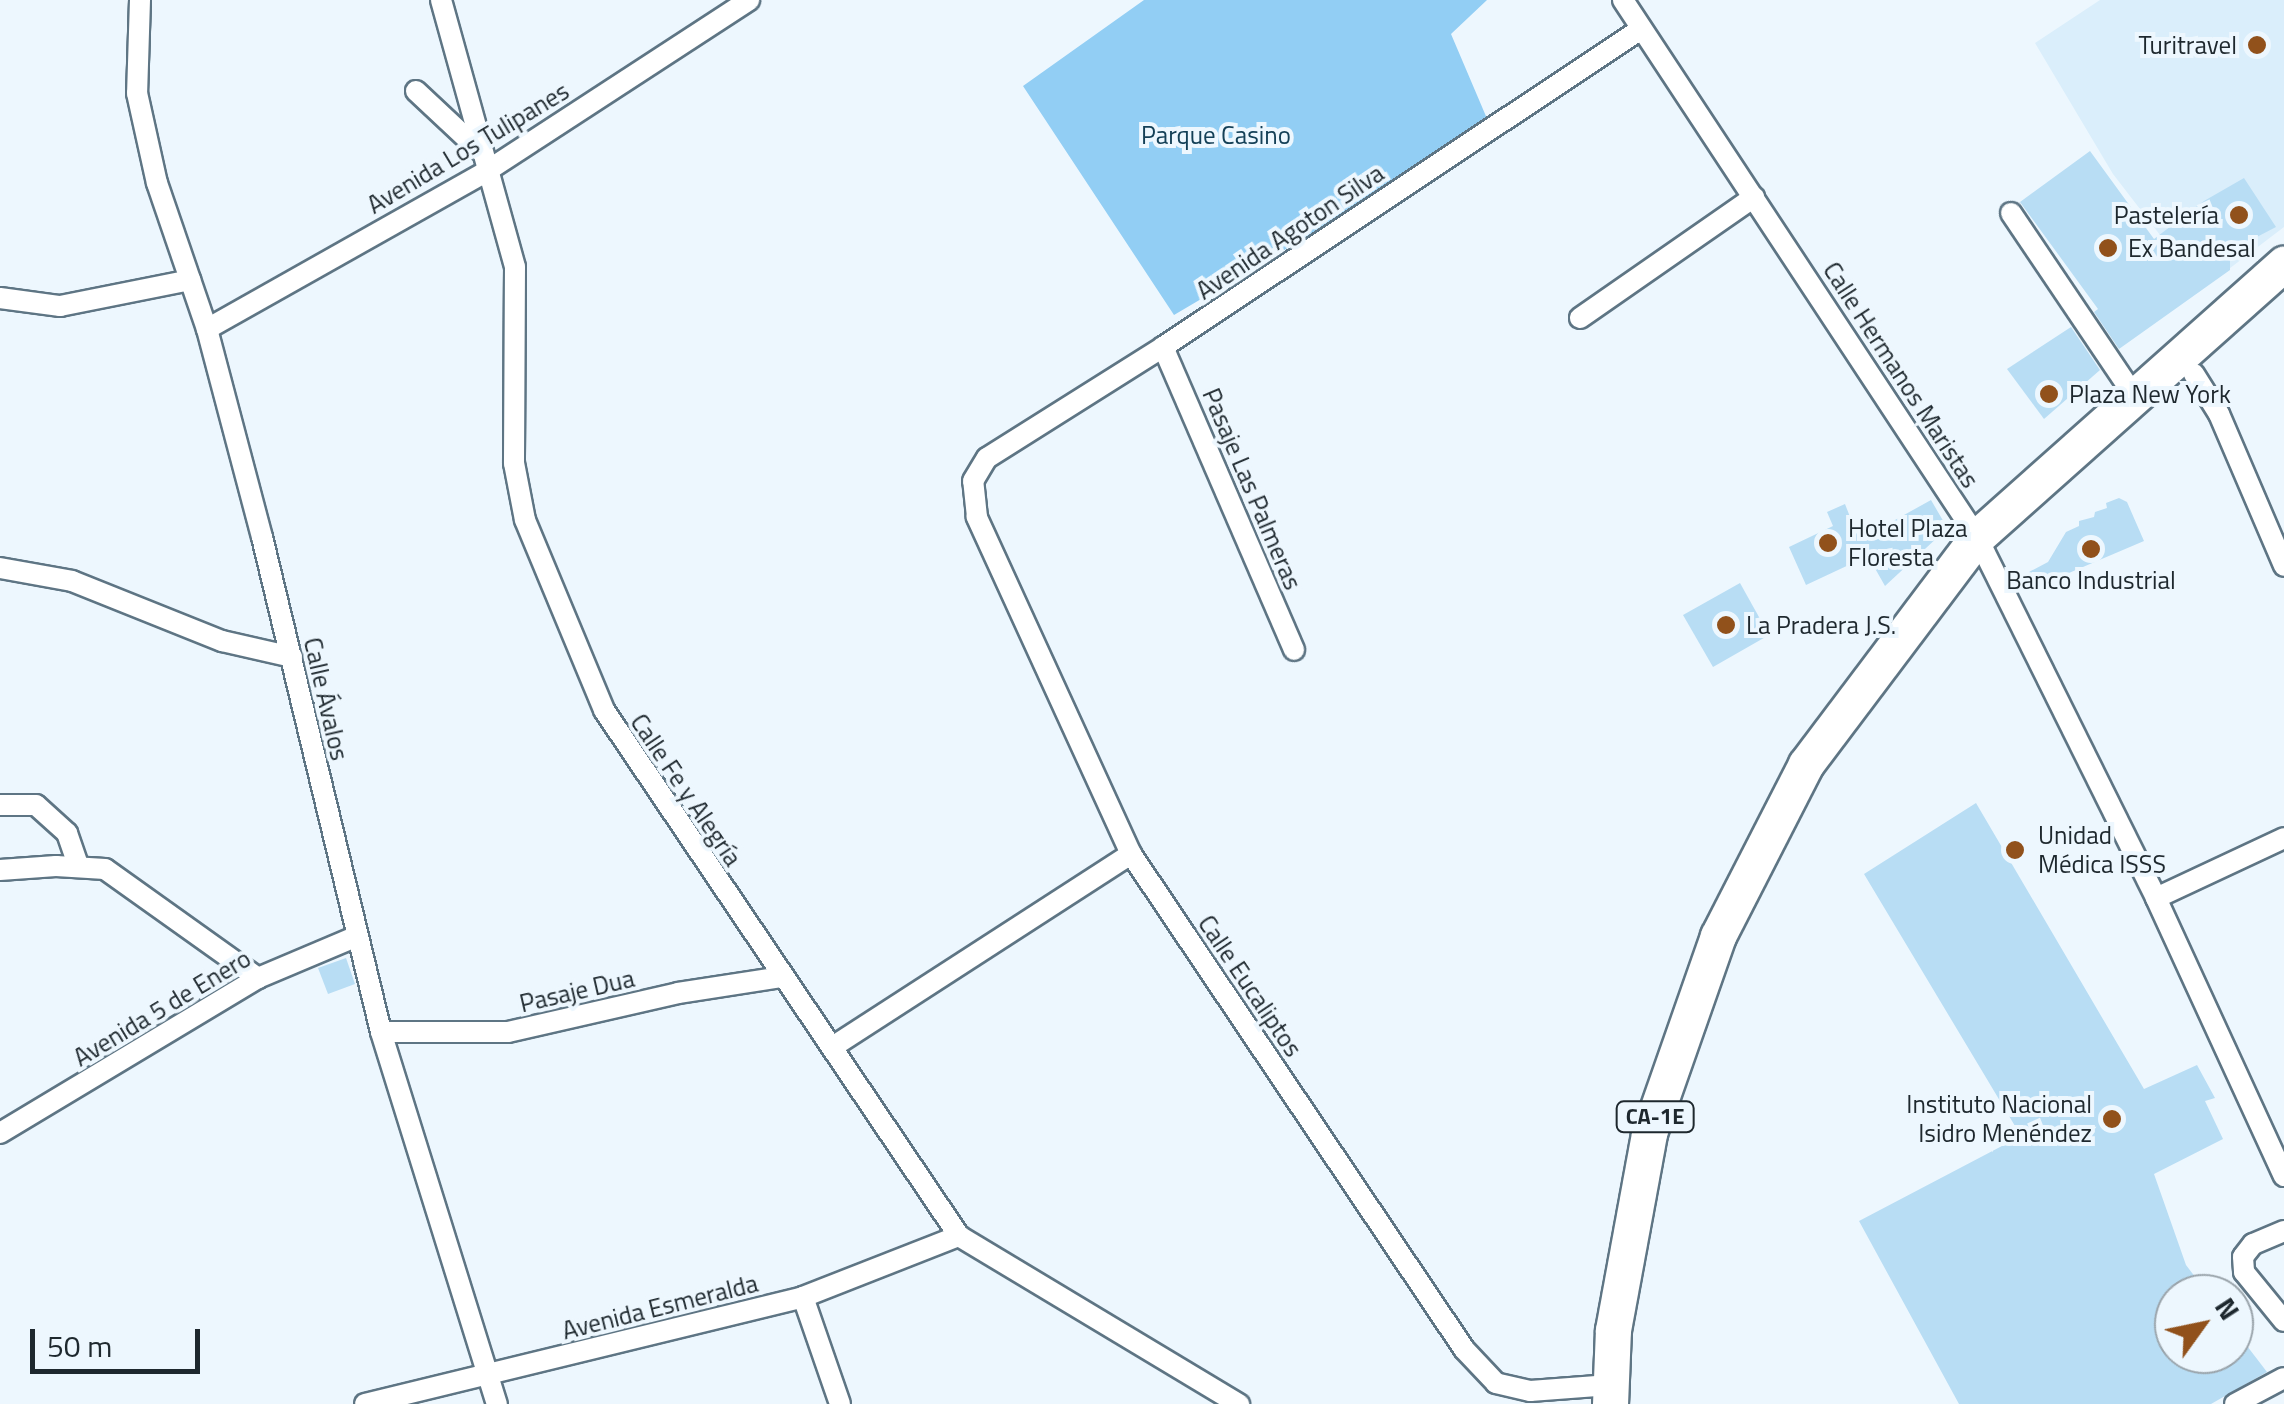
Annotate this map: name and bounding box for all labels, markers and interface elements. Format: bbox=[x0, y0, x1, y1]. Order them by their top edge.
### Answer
place label: Turitravel bbox=[2139, 30, 2237, 60]
marker: Turitravel bbox=[2246, 34, 2268, 56]
street label: Avenida Los Tulipanes bbox=[362, 76, 574, 220]
park label: Parque Casino bbox=[1141, 120, 1291, 150]
street label: Avenida Agoton Silva bbox=[1191, 158, 1389, 306]
place label: Pastelería bbox=[2114, 200, 2219, 230]
marker: Pastelería bbox=[2228, 204, 2250, 226]
place label: Ex Bandesal bbox=[2128, 233, 2256, 263]
marker: Ex Bandesal bbox=[2097, 237, 2119, 259]
street label: Calle Hermanos Maristas bbox=[1817, 256, 1985, 494]
place label: Plaza New York bbox=[2069, 379, 2231, 409]
marker: Plaza New York bbox=[2038, 383, 2060, 405]
street label: Pasaje Las Palmeras bbox=[1196, 384, 1308, 594]
place label: Hotel Plaza Floresta bbox=[1848, 514, 1968, 573]
marker: Hotel Plaza Floresta bbox=[1817, 532, 1839, 554]
marker: Banco Industrial bbox=[2080, 538, 2102, 560]
place label: Banco Industrial bbox=[2006, 565, 2176, 595]
place label: La Pradera J.S. bbox=[1746, 610, 1896, 640]
marker: La Pradera J.S. bbox=[1715, 614, 1737, 636]
street label: Calle Ávalos bbox=[297, 635, 355, 763]
street label: Calle Fe y Alegría bbox=[624, 708, 748, 872]
place label: Unidad Médica ISSS bbox=[2038, 821, 2166, 880]
marker: Unidad Médica ISSS bbox=[2002, 837, 2028, 863]
street label: Calle Eucaliptos bbox=[1192, 910, 1308, 1062]
street label: Avenida 5 de Enero bbox=[68, 943, 256, 1073]
street label: Pasaje Dua bbox=[517, 963, 637, 1019]
place label: Instituto Nacional Isidro Menéndez bbox=[1906, 1090, 2092, 1149]
road number: CA-1E bbox=[1615, 1100, 1695, 1134]
marker: Instituto Nacional Isidro Menéndez bbox=[2101, 1108, 2123, 1130]
street label: Avenida Esmeralda bbox=[559, 1268, 761, 1346]
north arrow bbox=[2154, 1274, 2254, 1374]
text: N bbox=[2205, 1289, 2251, 1328]
scale bar bbox=[35, 1309, 205, 1371]
text: 50 m bbox=[47, 1323, 112, 1369]

